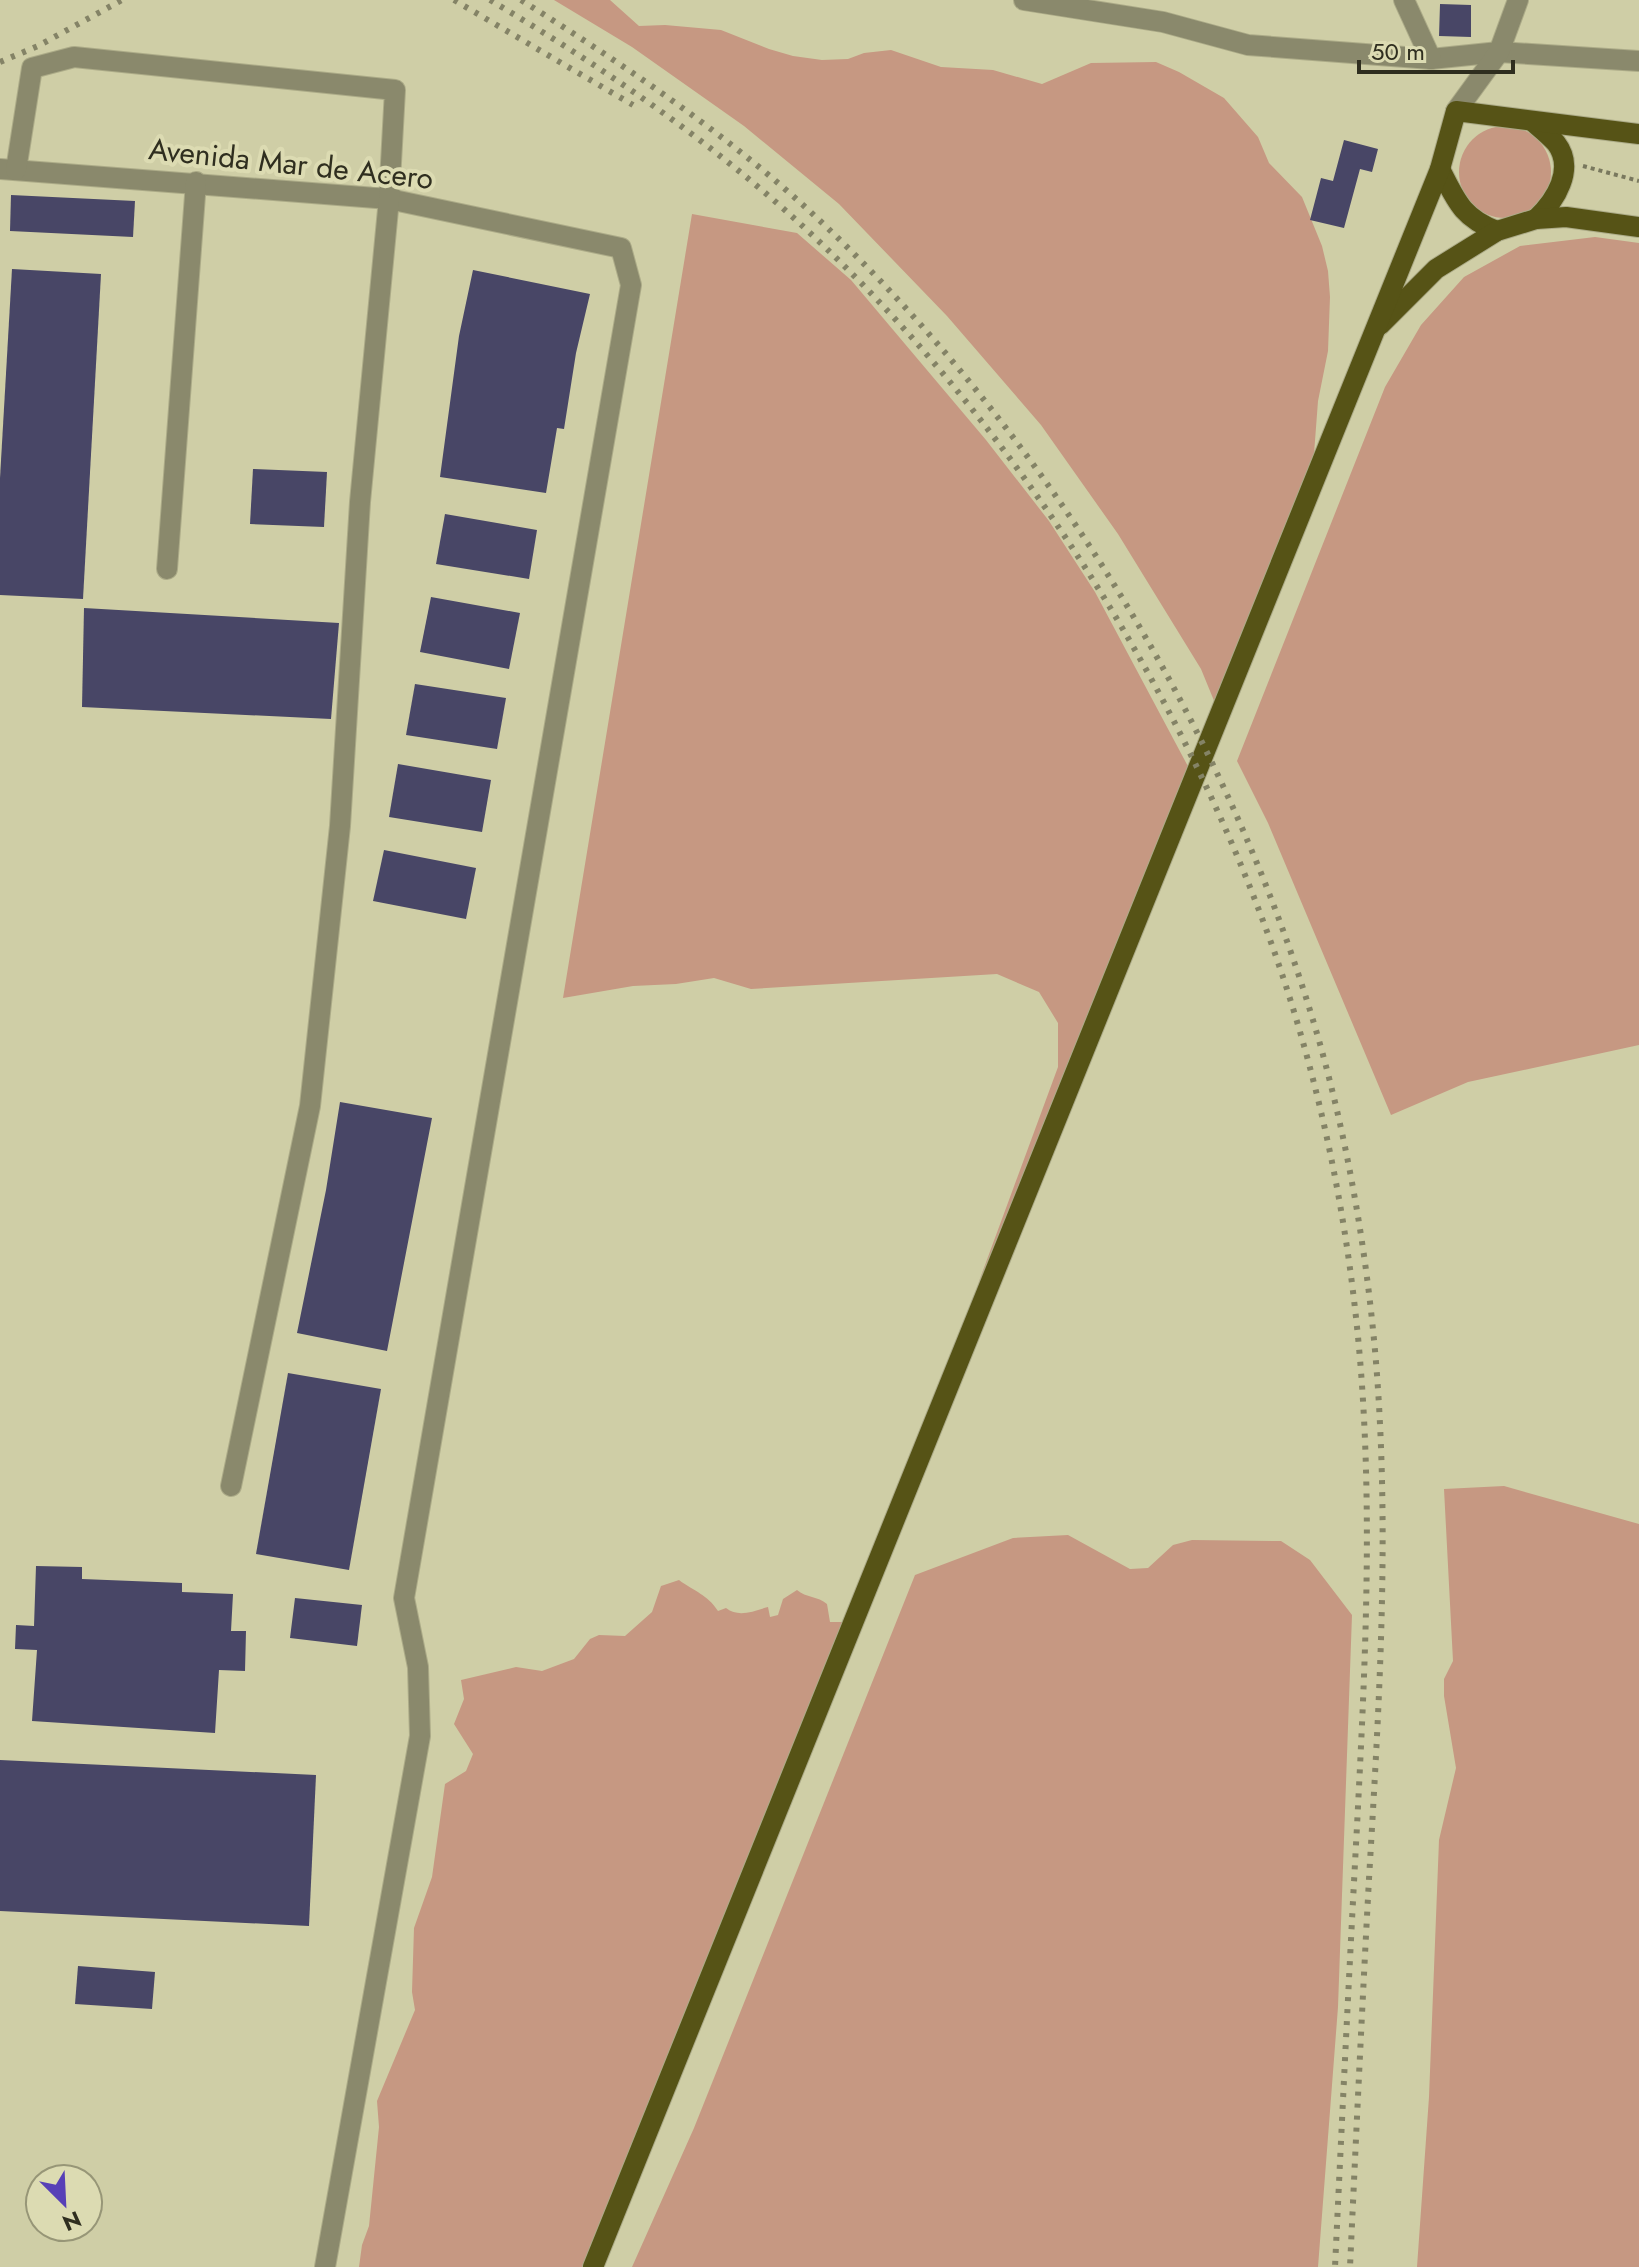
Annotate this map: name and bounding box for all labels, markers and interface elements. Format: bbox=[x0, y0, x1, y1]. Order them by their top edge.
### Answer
scale bar bbox=[1359, 24, 1513, 74]
text: 50 m bbox=[1371, 34, 1425, 69]
street label: Avenida Mar de Acero bbox=[147, 127, 436, 200]
north arrow bbox=[24, 2163, 104, 2243]
text: N bbox=[58, 2203, 87, 2239]

